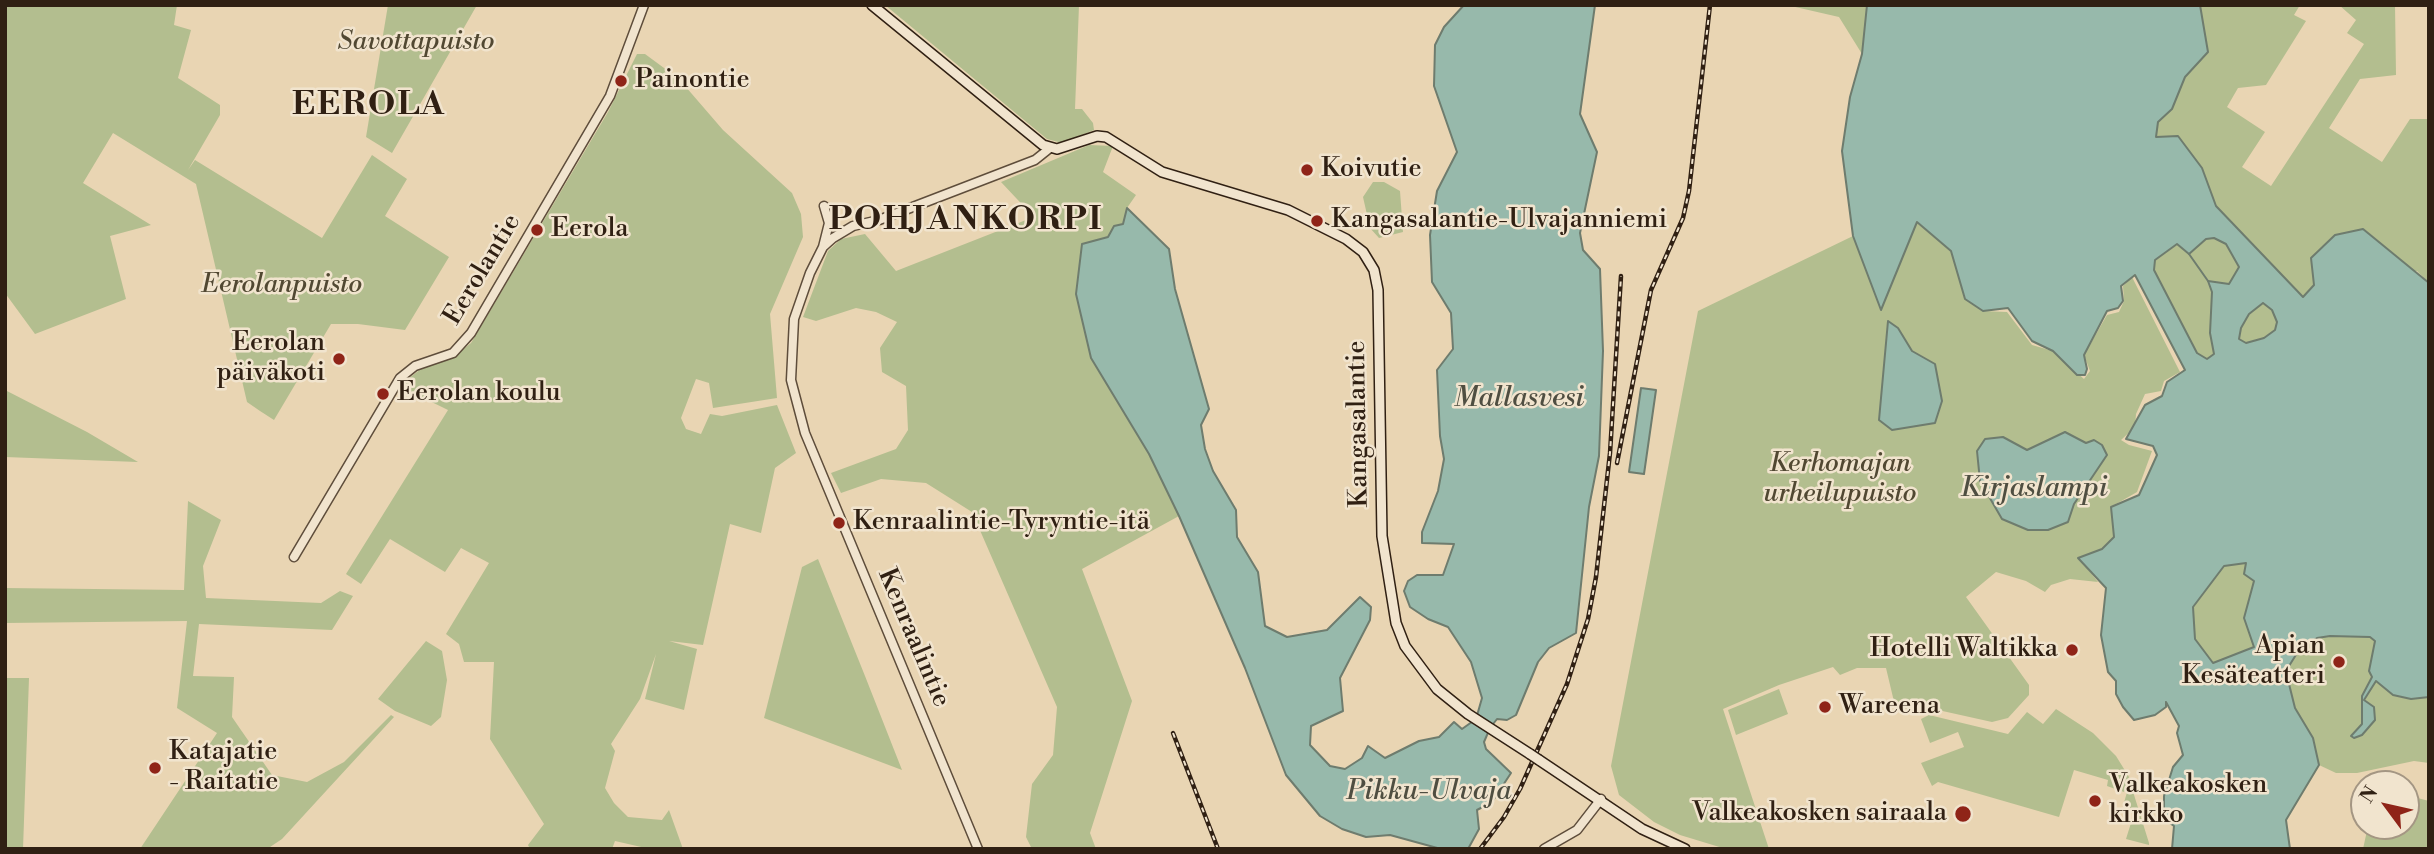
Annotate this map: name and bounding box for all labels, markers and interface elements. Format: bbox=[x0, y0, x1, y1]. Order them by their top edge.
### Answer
park label: Savottapuisto bbox=[338, 27, 494, 59]
place label: Painontie bbox=[635, 65, 750, 97]
marker: Painontie bbox=[613, 73, 629, 89]
district label: EEROLA bbox=[293, 86, 445, 126]
place label: Koivutie bbox=[1321, 154, 1422, 186]
marker: Koivutie bbox=[1299, 162, 1315, 178]
district label: POHJANKORPI bbox=[830, 201, 1102, 241]
place label: Kangasalantie-Ulvajanniemi bbox=[1331, 205, 1667, 237]
street label: Eerolantie bbox=[438, 209, 528, 331]
marker: Kangasalantie-Ulvajanniemi bbox=[1309, 213, 1325, 229]
place label: Eerola bbox=[551, 214, 628, 246]
marker: Eerola bbox=[529, 222, 545, 238]
park label: Eerolanpuisto bbox=[202, 270, 362, 302]
place label: Eerolan päiväkoti bbox=[217, 328, 325, 390]
street label: Kangasalantie bbox=[1342, 340, 1376, 508]
marker: Eerolan päiväkoti bbox=[331, 351, 347, 367]
place label: Eerolan koulu bbox=[397, 378, 561, 410]
water label: Mallasvesi bbox=[1454, 382, 1584, 416]
marker: Eerolan koulu bbox=[375, 386, 391, 402]
park label: Kerhomajan urheilupuisto bbox=[1764, 449, 1916, 510]
water label: Kirjaslampi bbox=[1960, 472, 2108, 506]
place label: Kenraalintie-Tyryntie-itä bbox=[853, 507, 1150, 539]
marker: Kenraalintie-Tyryntie-itä bbox=[831, 515, 847, 531]
street label: Kenraalintie bbox=[870, 564, 956, 712]
place label: Apian Kesäteatteri bbox=[2182, 631, 2325, 692]
place label: Hotelli Waltikka bbox=[1870, 634, 2058, 666]
marker: Hotelli Waltikka bbox=[2064, 642, 2080, 658]
marker: Apian Kesäteatteri bbox=[2331, 654, 2347, 670]
place label: Wareena bbox=[1839, 691, 1940, 723]
marker: Wareena bbox=[1817, 699, 1833, 715]
place label: Katajatie - Raitatie bbox=[169, 737, 278, 798]
marker: Katajatie - Raitatie bbox=[147, 760, 163, 776]
place label: Valkeakosken kirkko bbox=[2109, 770, 2267, 832]
north arrow bbox=[2350, 770, 2420, 840]
water label: Pikku-Ulvaja bbox=[1346, 775, 1512, 809]
text: N bbox=[2355, 782, 2383, 807]
marker: Valkeakosken kirkko bbox=[2087, 793, 2103, 809]
place label: Valkeakosken sairaala bbox=[1692, 798, 1947, 830]
marker: Valkeakosken sairaala bbox=[1953, 804, 1973, 824]

